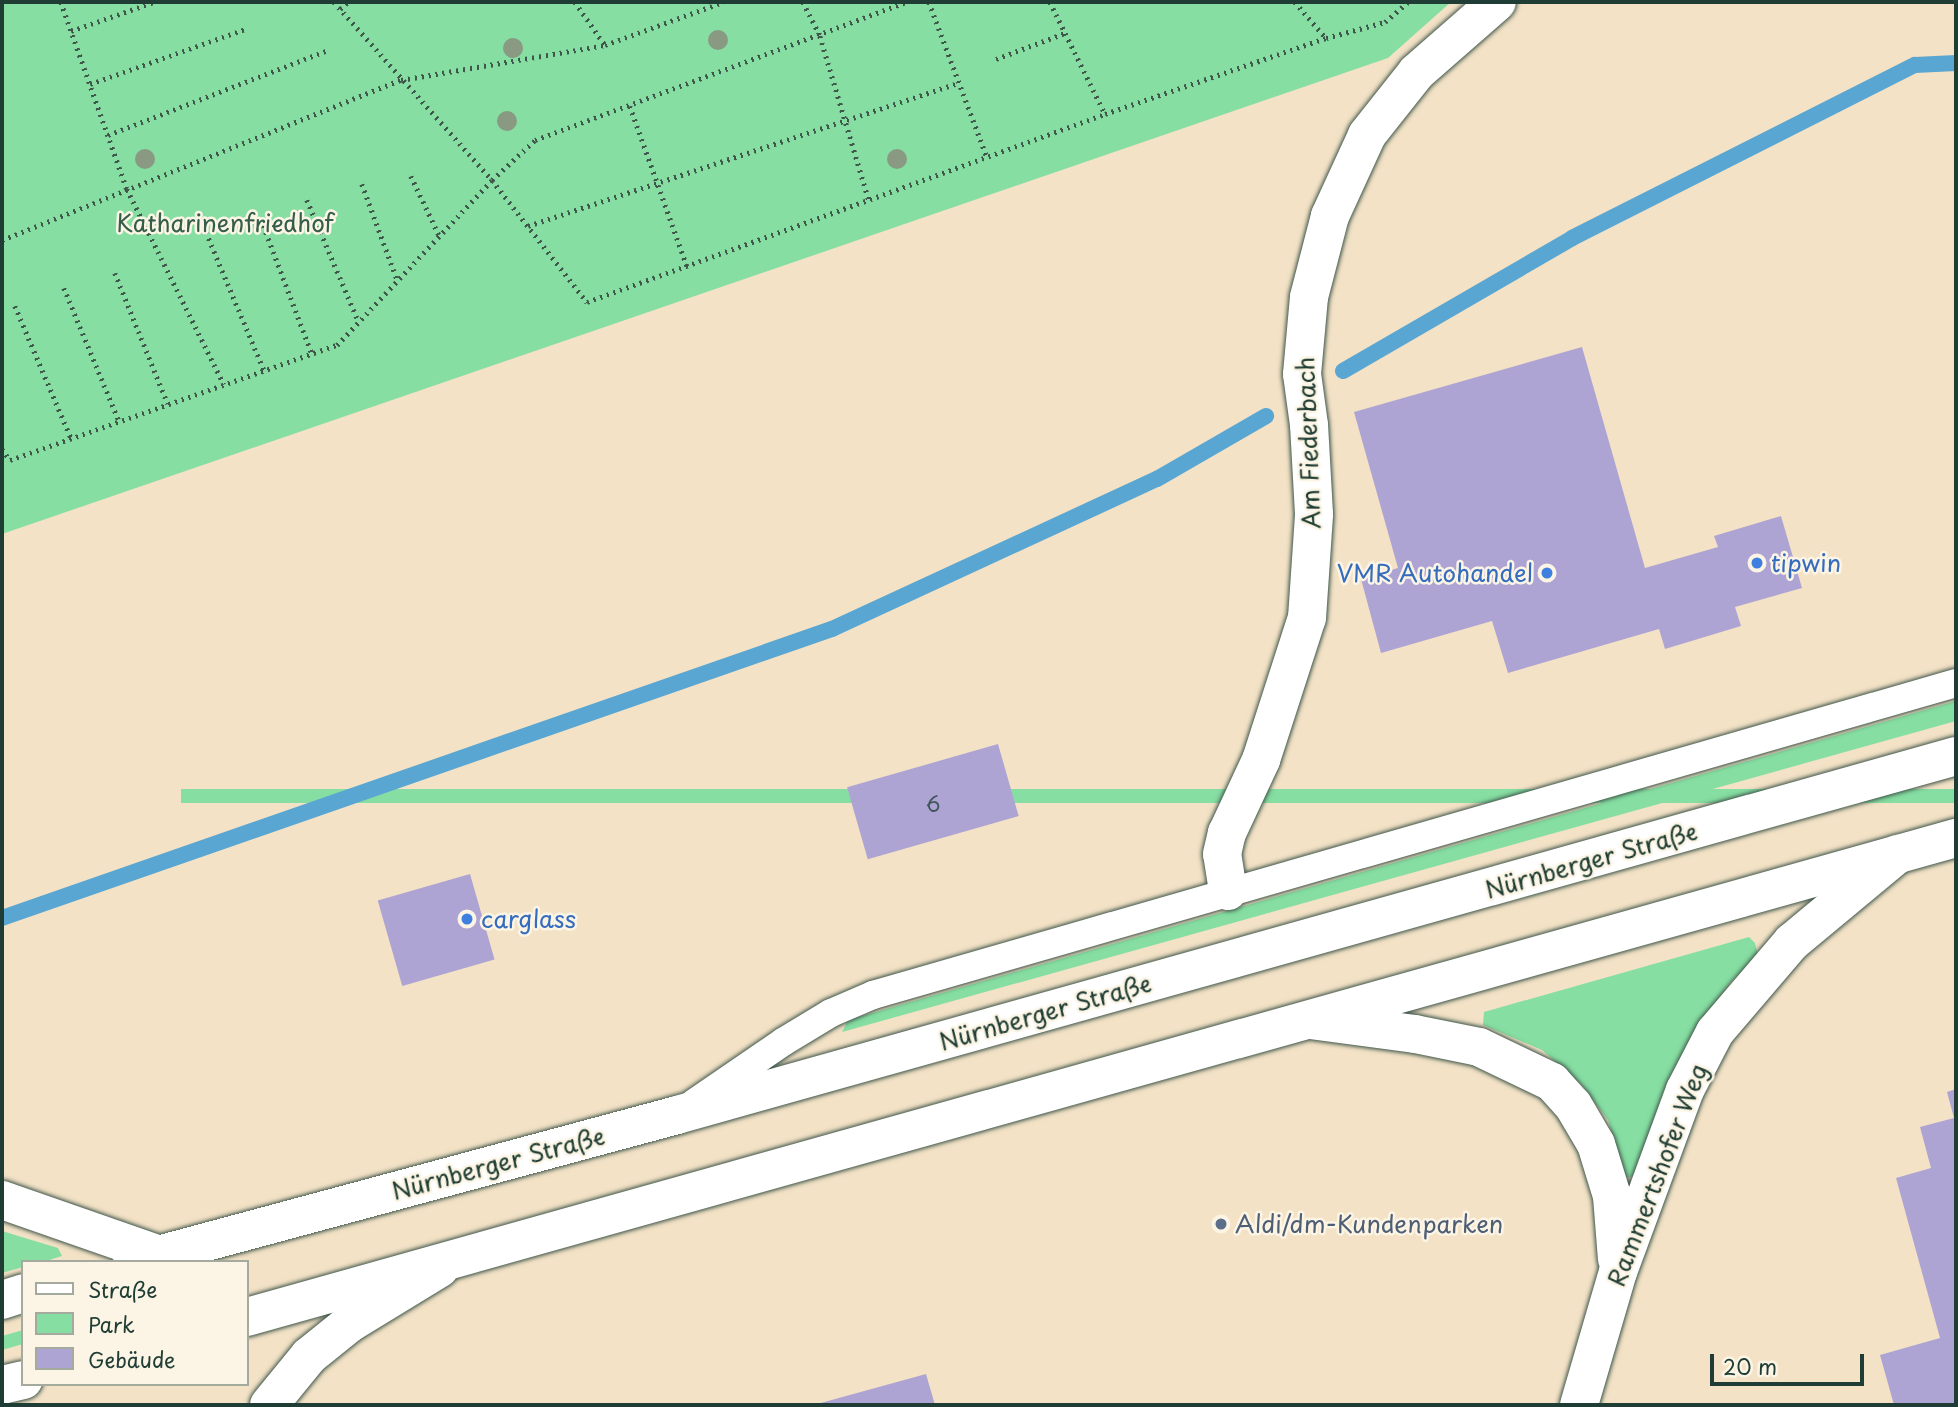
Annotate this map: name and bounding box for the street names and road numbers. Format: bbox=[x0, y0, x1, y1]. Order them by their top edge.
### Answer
street label: Am Fiederbach bbox=[1291, 356, 1325, 530]
street label: Nürnberger Straße bbox=[1481, 816, 1701, 904]
street label: Nürnberger Straße bbox=[935, 968, 1155, 1056]
street label: Rammertshofer Weg bbox=[1601, 1059, 1713, 1291]
street label: Nürnberger Straße bbox=[388, 1121, 608, 1205]

